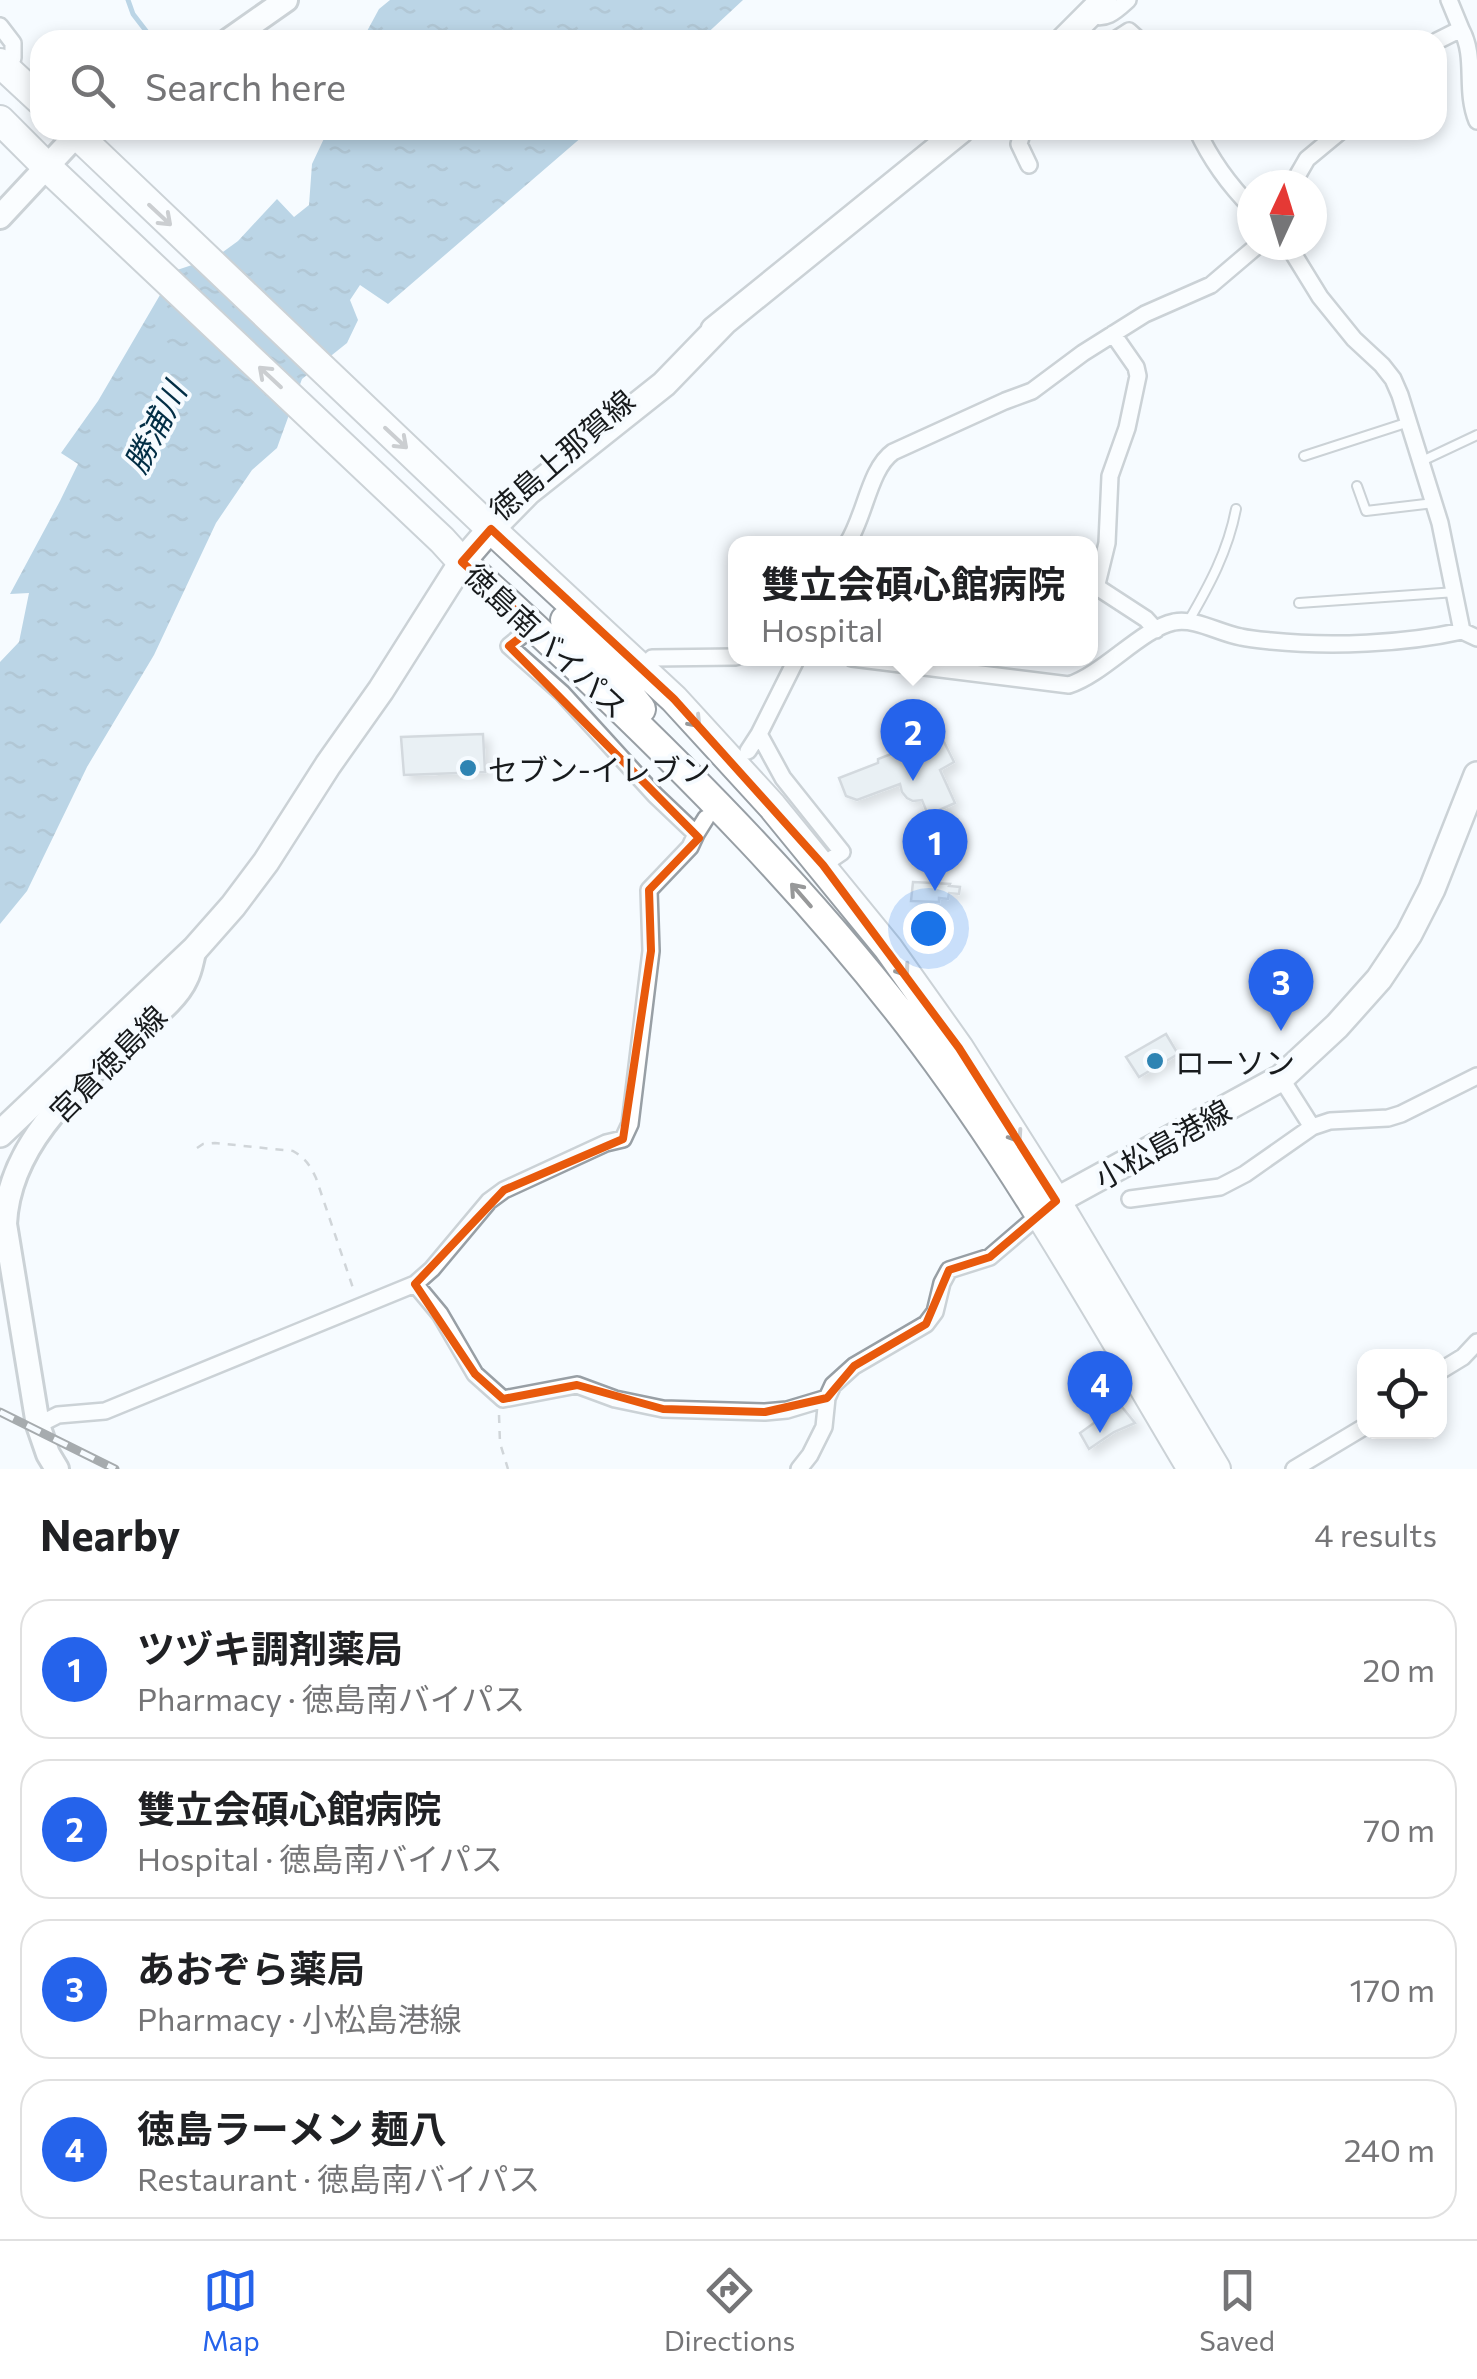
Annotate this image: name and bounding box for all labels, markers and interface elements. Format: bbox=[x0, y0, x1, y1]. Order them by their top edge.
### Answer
search box bbox=[30, 30, 1447, 140]
icon: search bbox=[65, 58, 120, 113]
text: Search here bbox=[145, 62, 346, 109]
north arrow bbox=[1237, 170, 1327, 260]
one-way arrow bbox=[147, 203, 171, 227]
one-way arrow bbox=[258, 366, 283, 389]
water label: 勝浦川 bbox=[114, 372, 195, 479]
street label: 徳島上那賀線 bbox=[481, 381, 641, 527]
one-way arrow bbox=[383, 426, 408, 449]
popup bbox=[728, 536, 1098, 666]
street label: 徳島南バイパス bbox=[458, 555, 636, 725]
text: 雙立会碩心館病院 bbox=[761, 559, 1065, 606]
text: Hospital bbox=[761, 609, 883, 649]
pin: 2 bbox=[880, 698, 946, 781]
one-way arrow bbox=[678, 703, 702, 727]
place label: セブン-イレブン bbox=[488, 750, 711, 787]
marker: セブン-イレブン bbox=[457, 757, 479, 779]
pin: 1 bbox=[902, 808, 968, 891]
one-way arrow bbox=[790, 882, 812, 908]
your location bbox=[903, 903, 954, 954]
pin: 3 bbox=[1248, 948, 1314, 1031]
one-way arrow bbox=[888, 949, 909, 977]
street label: 宮倉徳島線 bbox=[41, 997, 173, 1129]
place label: ローソン bbox=[1175, 1043, 1295, 1080]
marker: ローソン bbox=[1144, 1050, 1166, 1072]
street label: 小松島港線 bbox=[1087, 1090, 1237, 1196]
one-way arrow bbox=[1001, 1116, 1022, 1144]
map controls bbox=[1357, 1349, 1447, 1439]
button: locate bbox=[1357, 1349, 1447, 1439]
pin: 4 bbox=[1068, 1350, 1132, 1433]
text: Nearby bbox=[40, 1508, 180, 1560]
text: 4 results bbox=[1314, 1514, 1437, 1554]
text: ツヅキ調剤薬局 bbox=[137, 1624, 403, 1671]
text: 1 bbox=[67, 1649, 82, 1689]
text: 20 m bbox=[1362, 1649, 1435, 1689]
text: Pharmacy · 徳島南バイパス bbox=[137, 1678, 525, 1718]
text: 雙立会碩心館病院 bbox=[137, 1784, 441, 1831]
text: 2 bbox=[65, 1809, 84, 1849]
text: 70 m bbox=[1363, 1809, 1435, 1849]
text: Hospital · 徳島南バイパス bbox=[137, 1838, 503, 1878]
text: あおぞら薬局 bbox=[137, 1944, 365, 1991]
text: 3 bbox=[65, 1969, 84, 2009]
text: 170 m bbox=[1350, 1969, 1435, 2009]
text: Pharmacy · 小松島港線 bbox=[137, 1998, 462, 2038]
text: 徳島ラーメン 麺八 bbox=[137, 2104, 447, 2151]
text: 4 bbox=[65, 2129, 84, 2169]
text: 240 m bbox=[1344, 2129, 1435, 2169]
text: Restaurant · 徳島南バイパス bbox=[137, 2158, 540, 2198]
tab: Map bbox=[202, 2263, 260, 2357]
tab: Directions bbox=[664, 2263, 795, 2357]
tab: Saved bbox=[1199, 2263, 1275, 2357]

